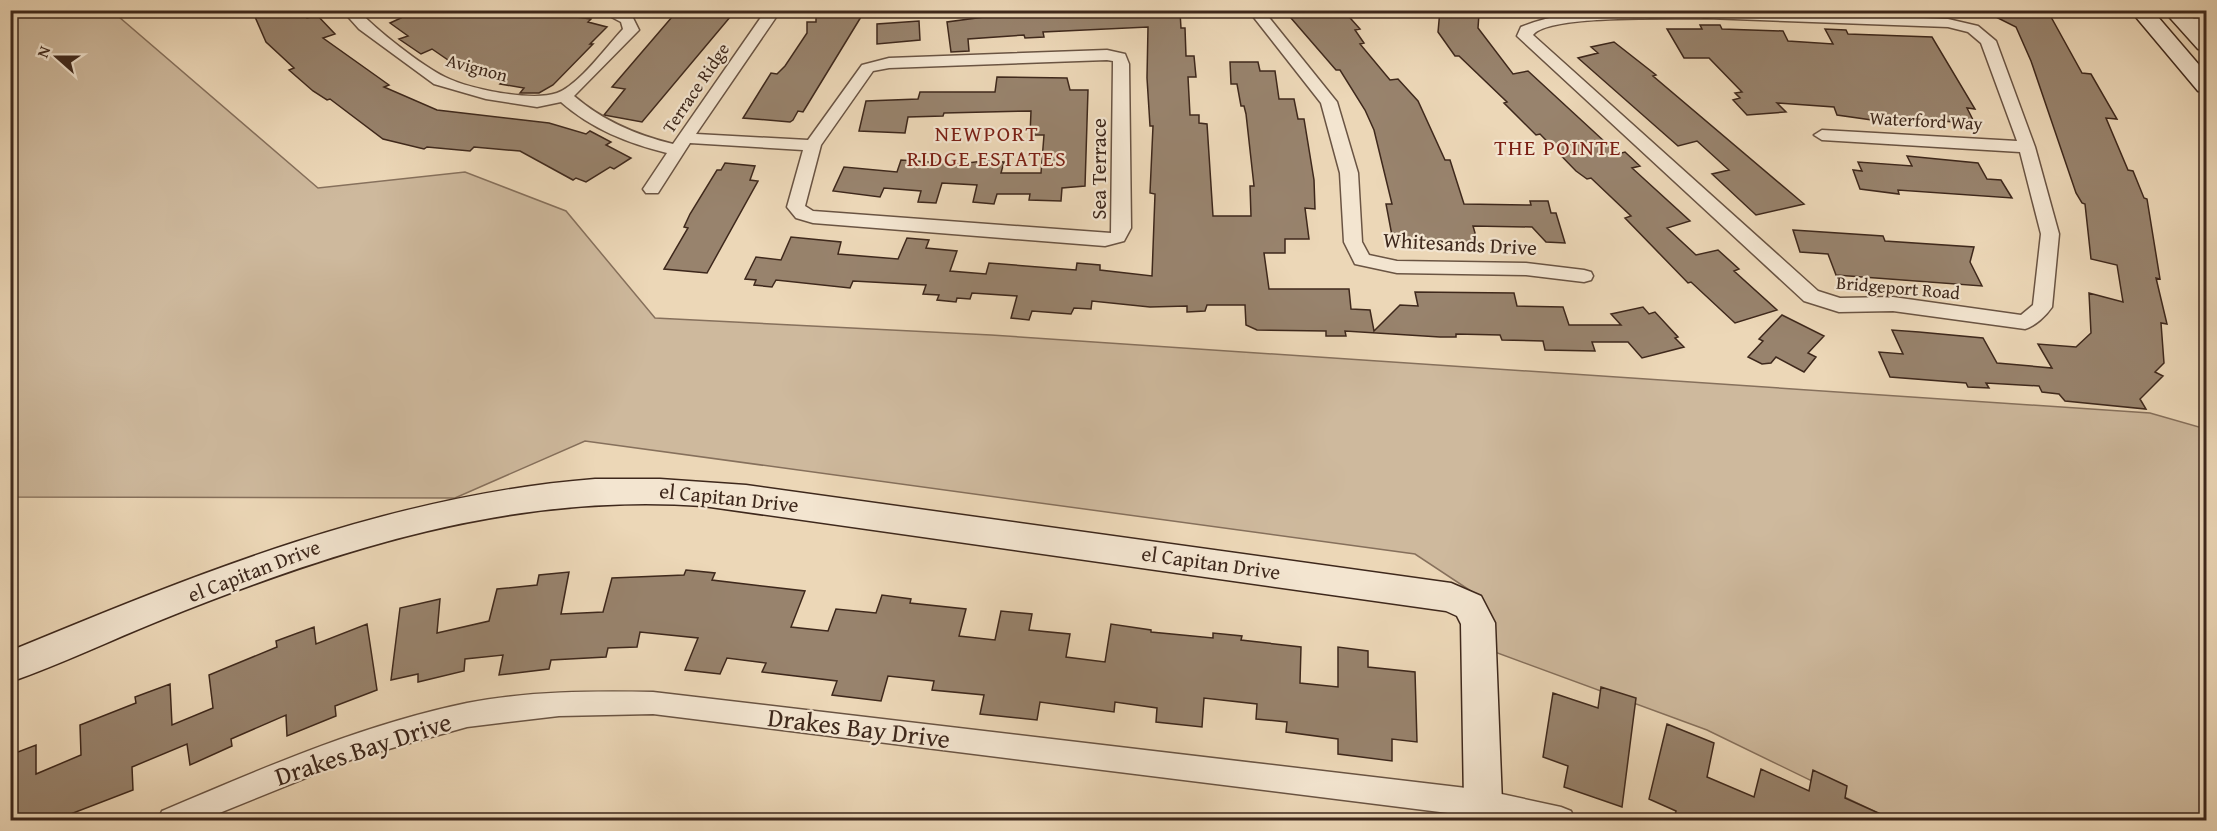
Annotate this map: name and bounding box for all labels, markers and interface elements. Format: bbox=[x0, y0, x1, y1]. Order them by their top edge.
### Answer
north arrow bbox=[27, 27, 87, 87]
street label: Terrace Ridge bbox=[655, 37, 736, 138]
text: N bbox=[30, 42, 56, 61]
street label: Avignon bbox=[443, 46, 511, 89]
street label: Waterford Way bbox=[1869, 104, 1983, 137]
district label: NEWPORT RIDGE ESTATES bbox=[907, 117, 1067, 174]
street label: Sea Terrace bbox=[1083, 118, 1114, 220]
district label: THE POINTE bbox=[1494, 131, 1622, 163]
street label: Whitesands Drive bbox=[1382, 224, 1538, 263]
street label: Bridgeport Road bbox=[1835, 269, 1961, 306]
street label: el Capitan Drive bbox=[658, 475, 800, 520]
street label: el Capitan Drive bbox=[183, 531, 325, 610]
street label: el Capitan Drive bbox=[1140, 537, 1283, 588]
street label: Drakes Bay Drive bbox=[766, 697, 953, 758]
street label: Drakes Bay Drive bbox=[270, 702, 456, 795]

